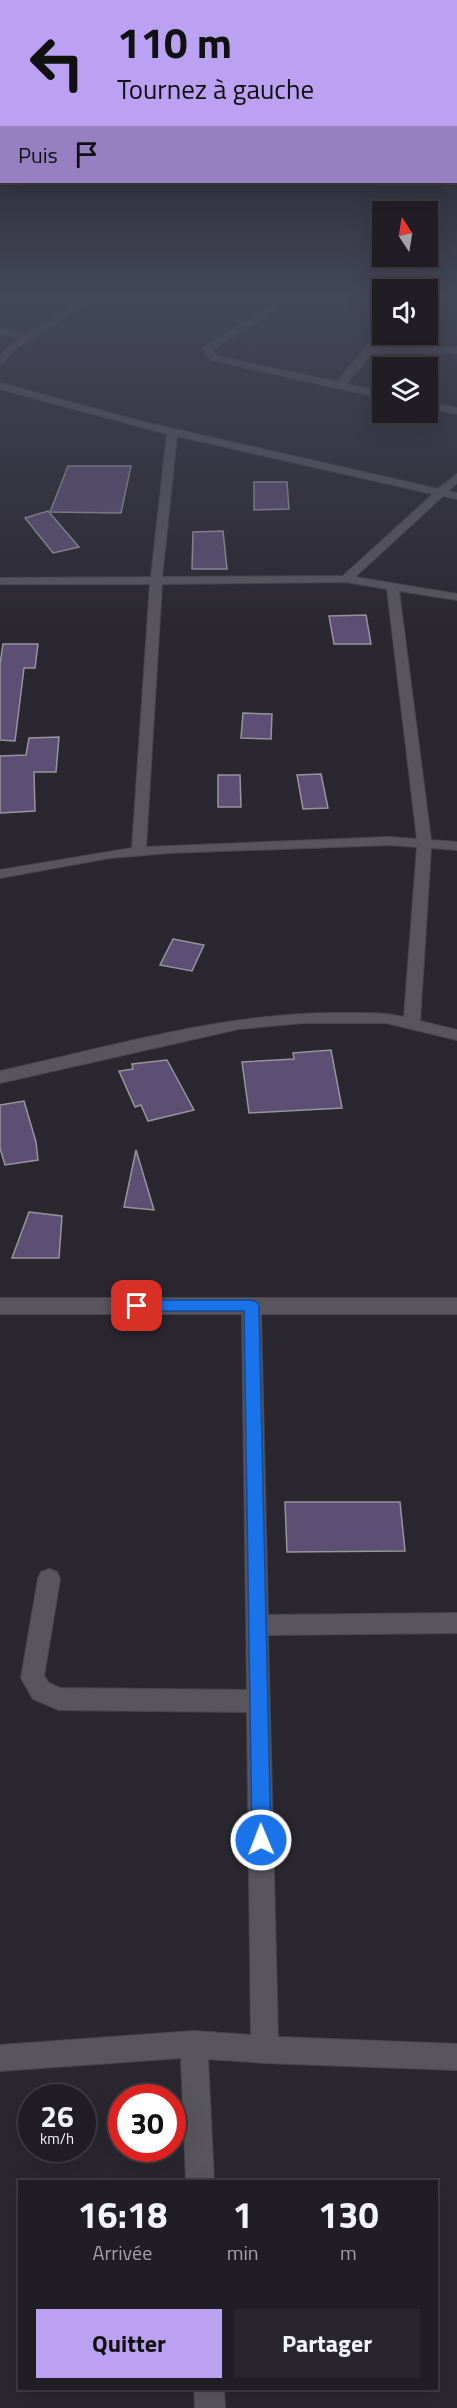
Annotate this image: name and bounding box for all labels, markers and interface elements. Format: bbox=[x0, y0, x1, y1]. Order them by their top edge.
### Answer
text: 110 m bbox=[117, 10, 232, 74]
icon: left bbox=[18, 24, 96, 102]
text: Tournez à gauche bbox=[117, 68, 314, 109]
text: Puis bbox=[18, 138, 58, 172]
icon: arrive bbox=[70, 138, 103, 171]
north arrow bbox=[372, 201, 438, 267]
map controls bbox=[372, 201, 438, 423]
button: sound bbox=[372, 279, 438, 345]
button: layers bbox=[372, 357, 438, 423]
pin bbox=[111, 1280, 162, 1331]
icon: arrive bbox=[120, 1289, 153, 1322]
position arrow bbox=[229, 1808, 293, 1872]
speed limit sign: 30 bbox=[108, 2084, 186, 2162]
text: 26 bbox=[40, 2093, 74, 2139]
text: km/h bbox=[40, 2127, 74, 2150]
text: 16:18 bbox=[77, 2187, 167, 2242]
text: 1 bbox=[233, 2187, 253, 2242]
text: 130 bbox=[318, 2187, 379, 2242]
text: Arrivée bbox=[92, 2237, 152, 2268]
text: min bbox=[227, 2237, 259, 2268]
text: m bbox=[340, 2237, 357, 2268]
button: Quitter bbox=[36, 2309, 222, 2378]
button: Partager bbox=[234, 2309, 420, 2378]

